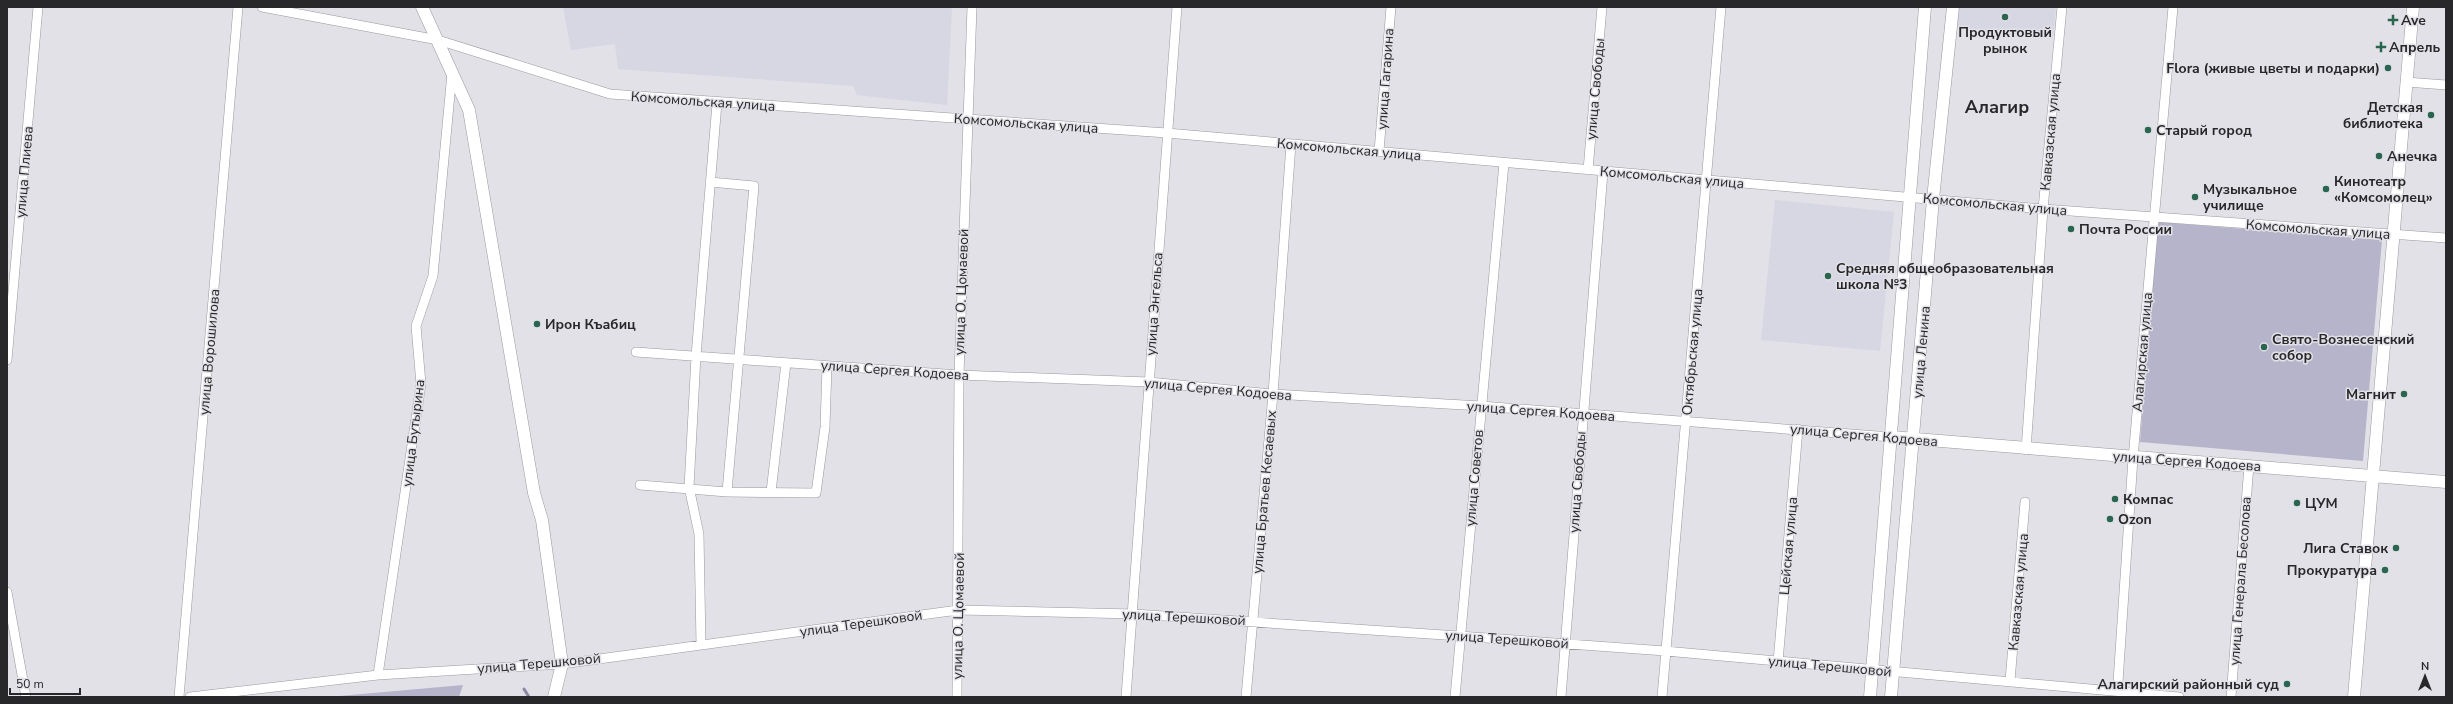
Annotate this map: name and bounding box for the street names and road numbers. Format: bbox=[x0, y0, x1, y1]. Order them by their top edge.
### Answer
street label: улица Гагарина bbox=[1372, 28, 1399, 130]
street label: улица Свободы bbox=[1582, 37, 1609, 141]
street label: Кавказская улица bbox=[2036, 73, 2065, 192]
street label: Комсомольская улица bbox=[630, 87, 776, 116]
street label: Комсомольская улица bbox=[953, 109, 1099, 138]
street label: улица Плиева bbox=[11, 125, 38, 219]
street label: Комсомольская улица bbox=[1276, 134, 1422, 165]
street label: Комсомольская улица bbox=[1599, 162, 1745, 193]
street label: Комсомольская улица bbox=[1922, 189, 2068, 220]
street label: Комсомольская улица bbox=[2245, 215, 2391, 244]
street label: улица О. Цомаевой bbox=[950, 228, 973, 356]
street label: улица Энгельса bbox=[1141, 252, 1168, 356]
street label: улица Ворошилова bbox=[195, 288, 224, 416]
street label: Октябрьская улица bbox=[1677, 288, 1708, 416]
street label: Алагирская улица bbox=[2128, 291, 2157, 413]
street label: улица Ленина bbox=[1908, 305, 1935, 399]
street label: улица Сергея Кодоева bbox=[820, 356, 970, 385]
street label: улица Сергея Кодоева bbox=[1143, 374, 1293, 405]
street label: улица Бутырина bbox=[397, 378, 430, 488]
street label: улица Сергея Кодоева bbox=[1466, 397, 1616, 426]
street label: улица Братьев Кесаевых bbox=[1248, 409, 1281, 575]
street label: улица Сергея Кодоева bbox=[1789, 420, 1939, 451]
street label: улица Советов bbox=[1461, 429, 1488, 527]
street label: улица Свободы bbox=[1564, 430, 1591, 534]
street label: улица Сергея Кодоева bbox=[2112, 447, 2262, 476]
street label: Цейская улица bbox=[1775, 496, 1802, 596]
street label: улица Генерала Бесолова bbox=[2225, 496, 2256, 666]
street label: Кавказская улица bbox=[2004, 533, 2033, 652]
street label: улица О. Цомаевой bbox=[948, 552, 969, 680]
street label: улица Терешковой bbox=[798, 605, 924, 642]
street label: улица Терешковой bbox=[1122, 605, 1246, 630]
street label: улица Терешковой bbox=[1445, 626, 1569, 653]
street label: улица Терешковой bbox=[477, 649, 601, 678]
street label: улица Терешковой bbox=[1768, 652, 1892, 681]

